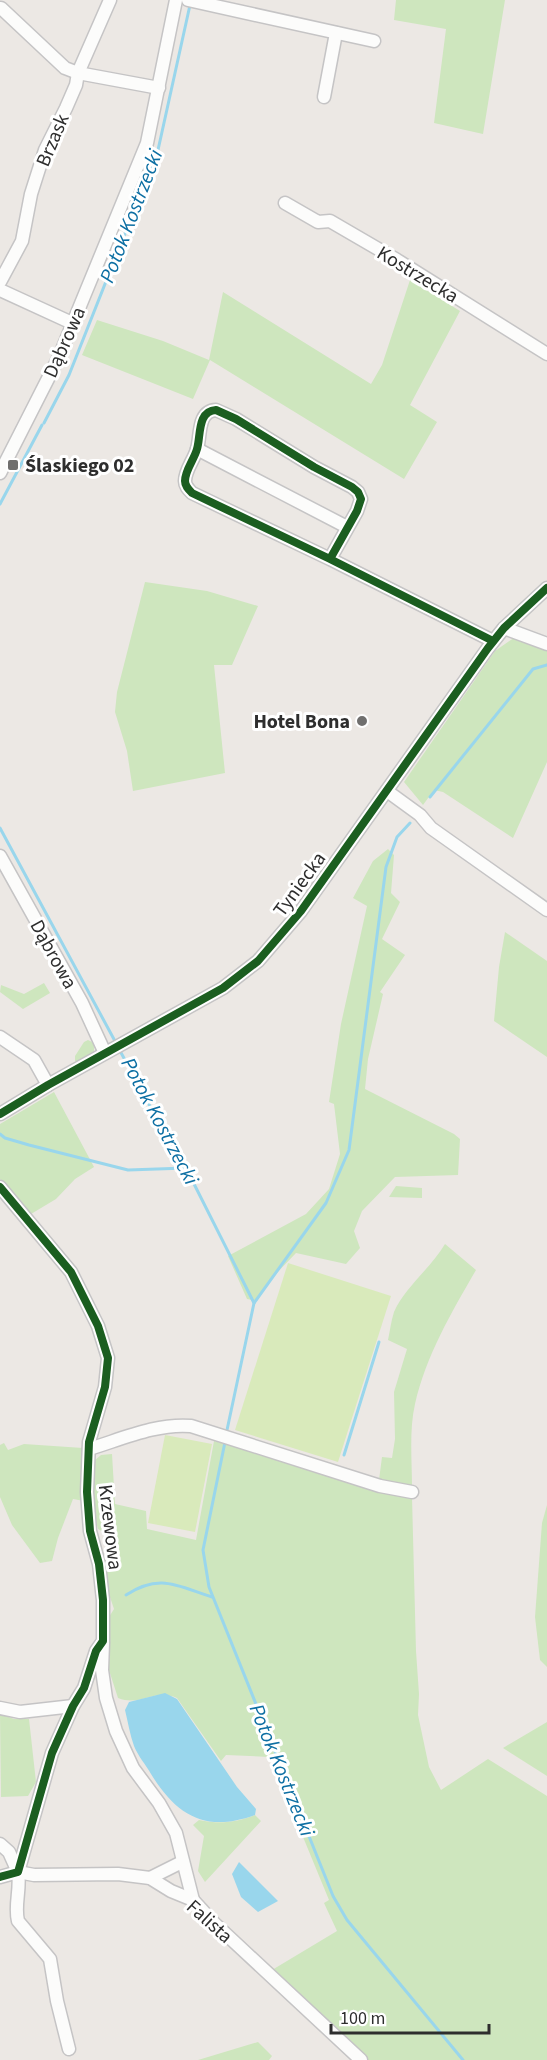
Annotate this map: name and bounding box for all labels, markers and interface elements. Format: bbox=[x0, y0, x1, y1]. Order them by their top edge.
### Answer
street label: Brzask bbox=[29, 110, 77, 171]
water label: Potok Kostrzecki bbox=[92, 144, 171, 287]
street label: Kostrzecka bbox=[371, 239, 464, 310]
street label: Dąbrowa bbox=[37, 302, 93, 382]
place label: Ślaskiego 02 bbox=[25, 452, 134, 480]
marker: Ślaskiego 02 bbox=[6, 458, 20, 472]
place label: Hotel Bona bbox=[253, 708, 350, 736]
marker: Hotel Bona bbox=[355, 714, 369, 728]
street label: Tyniecka bbox=[267, 846, 333, 923]
street label: Dąbrowa bbox=[23, 915, 84, 994]
water label: Potok Kostrzecki bbox=[114, 1052, 207, 1191]
street label: Krzewowa bbox=[91, 1483, 129, 1572]
water label: Potok Kostrzecki bbox=[242, 1699, 323, 1842]
street label: Falista bbox=[180, 1893, 239, 1950]
scale bar bbox=[331, 1997, 488, 2035]
text: 100 m bbox=[340, 2006, 385, 2031]

